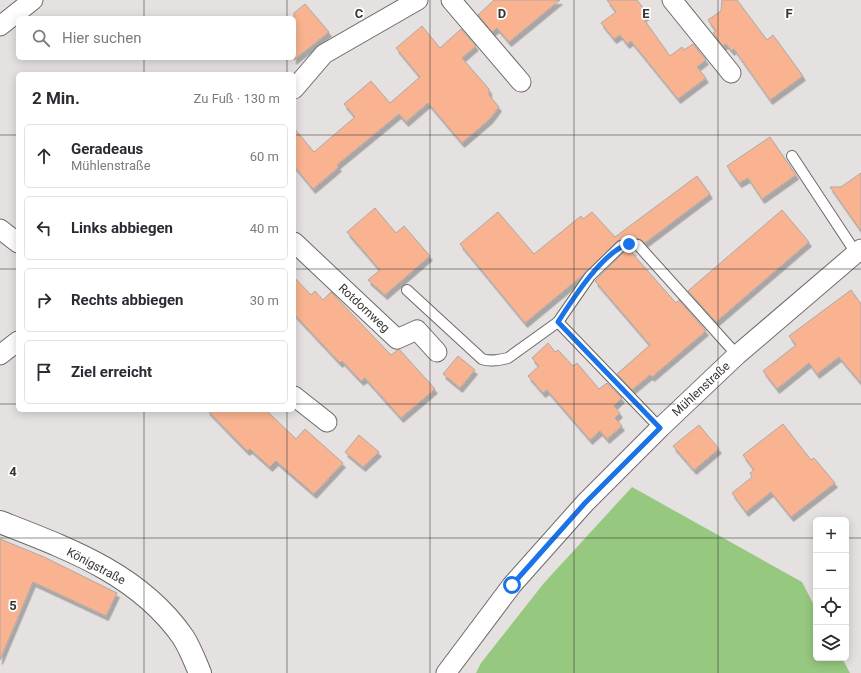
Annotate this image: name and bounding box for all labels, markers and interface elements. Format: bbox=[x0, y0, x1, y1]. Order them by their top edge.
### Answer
text: C bbox=[355, 6, 364, 21]
text: D bbox=[498, 6, 506, 21]
text: E bbox=[642, 6, 650, 21]
text: F bbox=[785, 6, 793, 21]
search box bbox=[16, 16, 296, 60]
icon: search bbox=[30, 27, 52, 49]
text: Hier suchen bbox=[62, 29, 141, 47]
text: 2 Min. bbox=[32, 88, 80, 108]
text: Zu Fuß · 130 m bbox=[194, 91, 280, 106]
text: Geradeaus bbox=[71, 140, 143, 158]
icon: ahead bbox=[33, 145, 55, 167]
text: 60 m bbox=[250, 149, 279, 164]
text: Mühlenstraße bbox=[71, 158, 151, 173]
icon: left bbox=[33, 217, 55, 239]
text: Links abbiegen bbox=[71, 219, 173, 237]
text: 40 m bbox=[250, 221, 279, 236]
route end bbox=[620, 235, 638, 253]
street label: Rotdornweg bbox=[336, 281, 392, 335]
icon: right bbox=[33, 289, 55, 311]
text: Rechts abbiegen bbox=[71, 291, 184, 309]
text: 30 m bbox=[250, 293, 279, 308]
street label: Mühlenstraße bbox=[669, 359, 733, 419]
icon: arrive bbox=[33, 361, 55, 383]
text: Ziel erreicht bbox=[71, 363, 152, 381]
text: 4 bbox=[9, 464, 17, 479]
map controls bbox=[813, 517, 849, 661]
button: + bbox=[813, 517, 849, 553]
street label: Königstraße bbox=[64, 545, 128, 587]
button: − bbox=[813, 553, 849, 589]
route start bbox=[503, 576, 521, 594]
button: locate bbox=[813, 589, 849, 625]
text: 5 bbox=[9, 598, 17, 613]
button: layers bbox=[813, 625, 849, 661]

